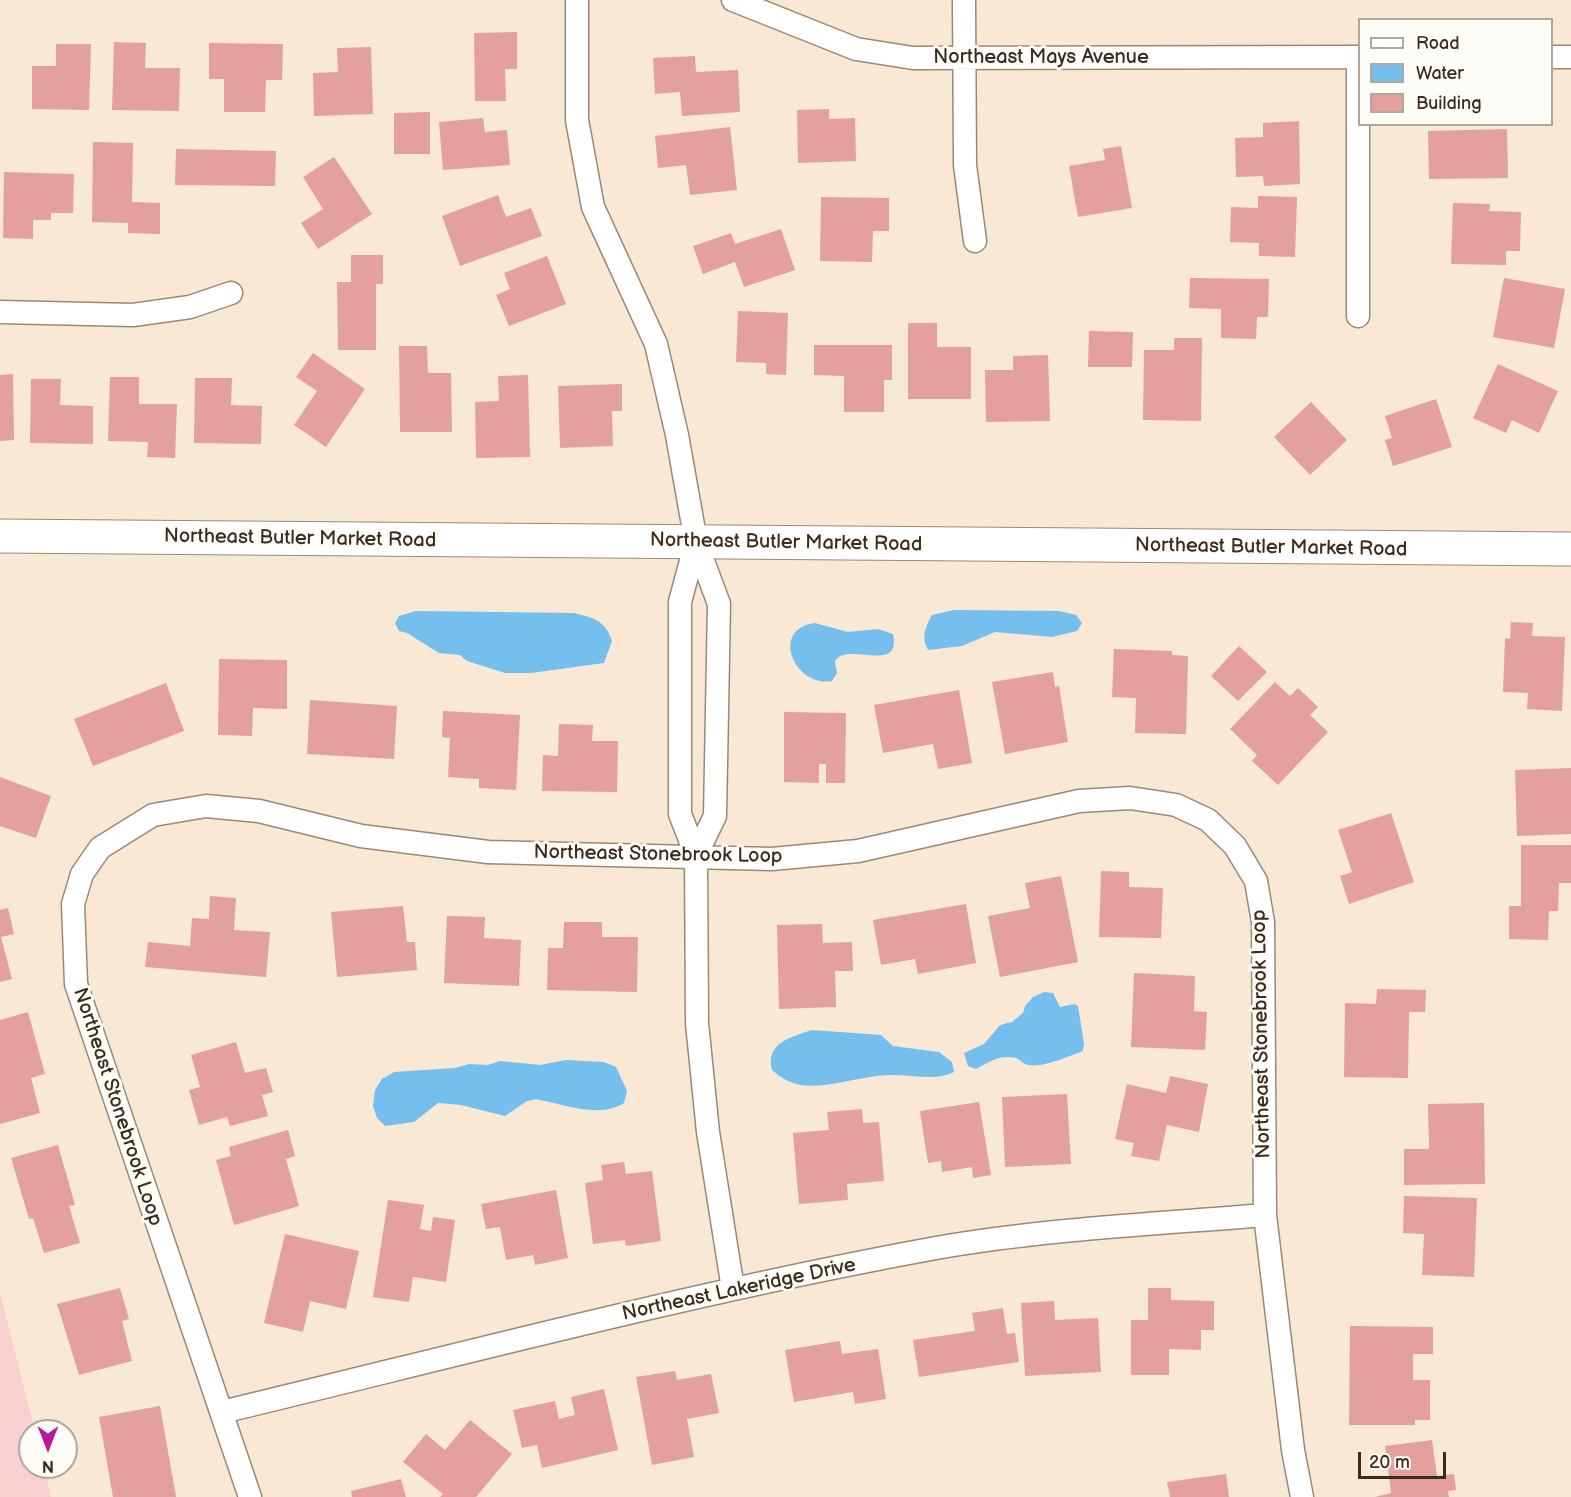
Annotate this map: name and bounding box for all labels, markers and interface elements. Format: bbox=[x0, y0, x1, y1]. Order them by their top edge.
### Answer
legend bbox=[1358, 18, 1553, 126]
text: Road bbox=[1416, 33, 1460, 54]
street label: Northeast Mays Avenue bbox=[933, 46, 1149, 70]
text: Water bbox=[1416, 63, 1464, 84]
text: Building bbox=[1416, 93, 1482, 114]
street label: Northeast Butler Market Road bbox=[164, 525, 436, 553]
street label: Northeast Butler Market Road bbox=[650, 529, 922, 557]
street label: Northeast Butler Market Road bbox=[1135, 534, 1407, 562]
street label: Northeast Stonebrook Loop bbox=[533, 841, 783, 869]
street label: Northeast Stonebrook Loop bbox=[1248, 909, 1276, 1159]
street label: Northeast Stonebrook Loop bbox=[67, 985, 167, 1229]
street label: Northeast Lakeridge Drive bbox=[620, 1253, 858, 1327]
north arrow bbox=[18, 1419, 78, 1479]
scale bar bbox=[1361, 1440, 1450, 1478]
text: 20 m bbox=[1369, 1452, 1410, 1473]
text: N bbox=[42, 1456, 54, 1475]

